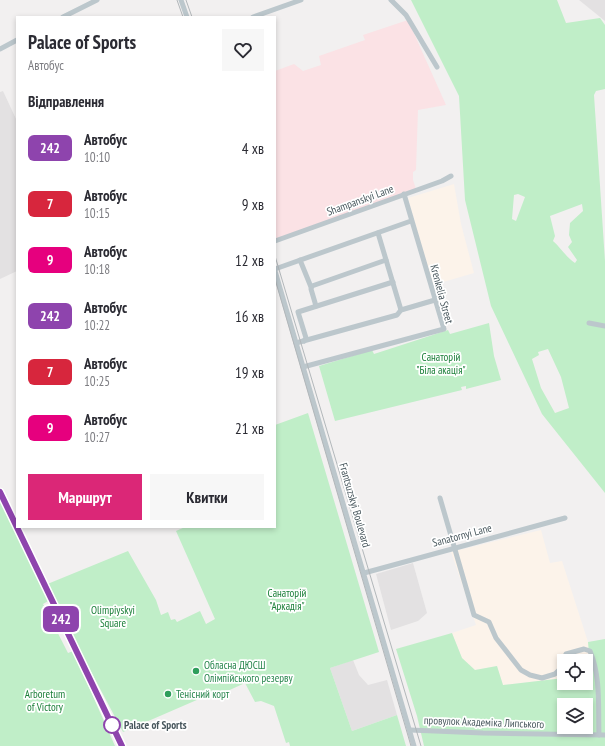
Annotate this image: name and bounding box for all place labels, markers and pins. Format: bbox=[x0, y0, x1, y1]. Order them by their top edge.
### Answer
place label: Обласна ДЮСШ Олімпійського резерву bbox=[204, 658, 293, 685]
marker: Обласна ДЮСШ Олімпійського резерву bbox=[191, 666, 201, 676]
place label: Тенісний корт bbox=[176, 687, 230, 701]
marker: Тенісний корт bbox=[163, 689, 173, 699]
marker: Palace of Sports bbox=[103, 716, 121, 734]
place label: Palace of Sports bbox=[124, 718, 187, 732]

